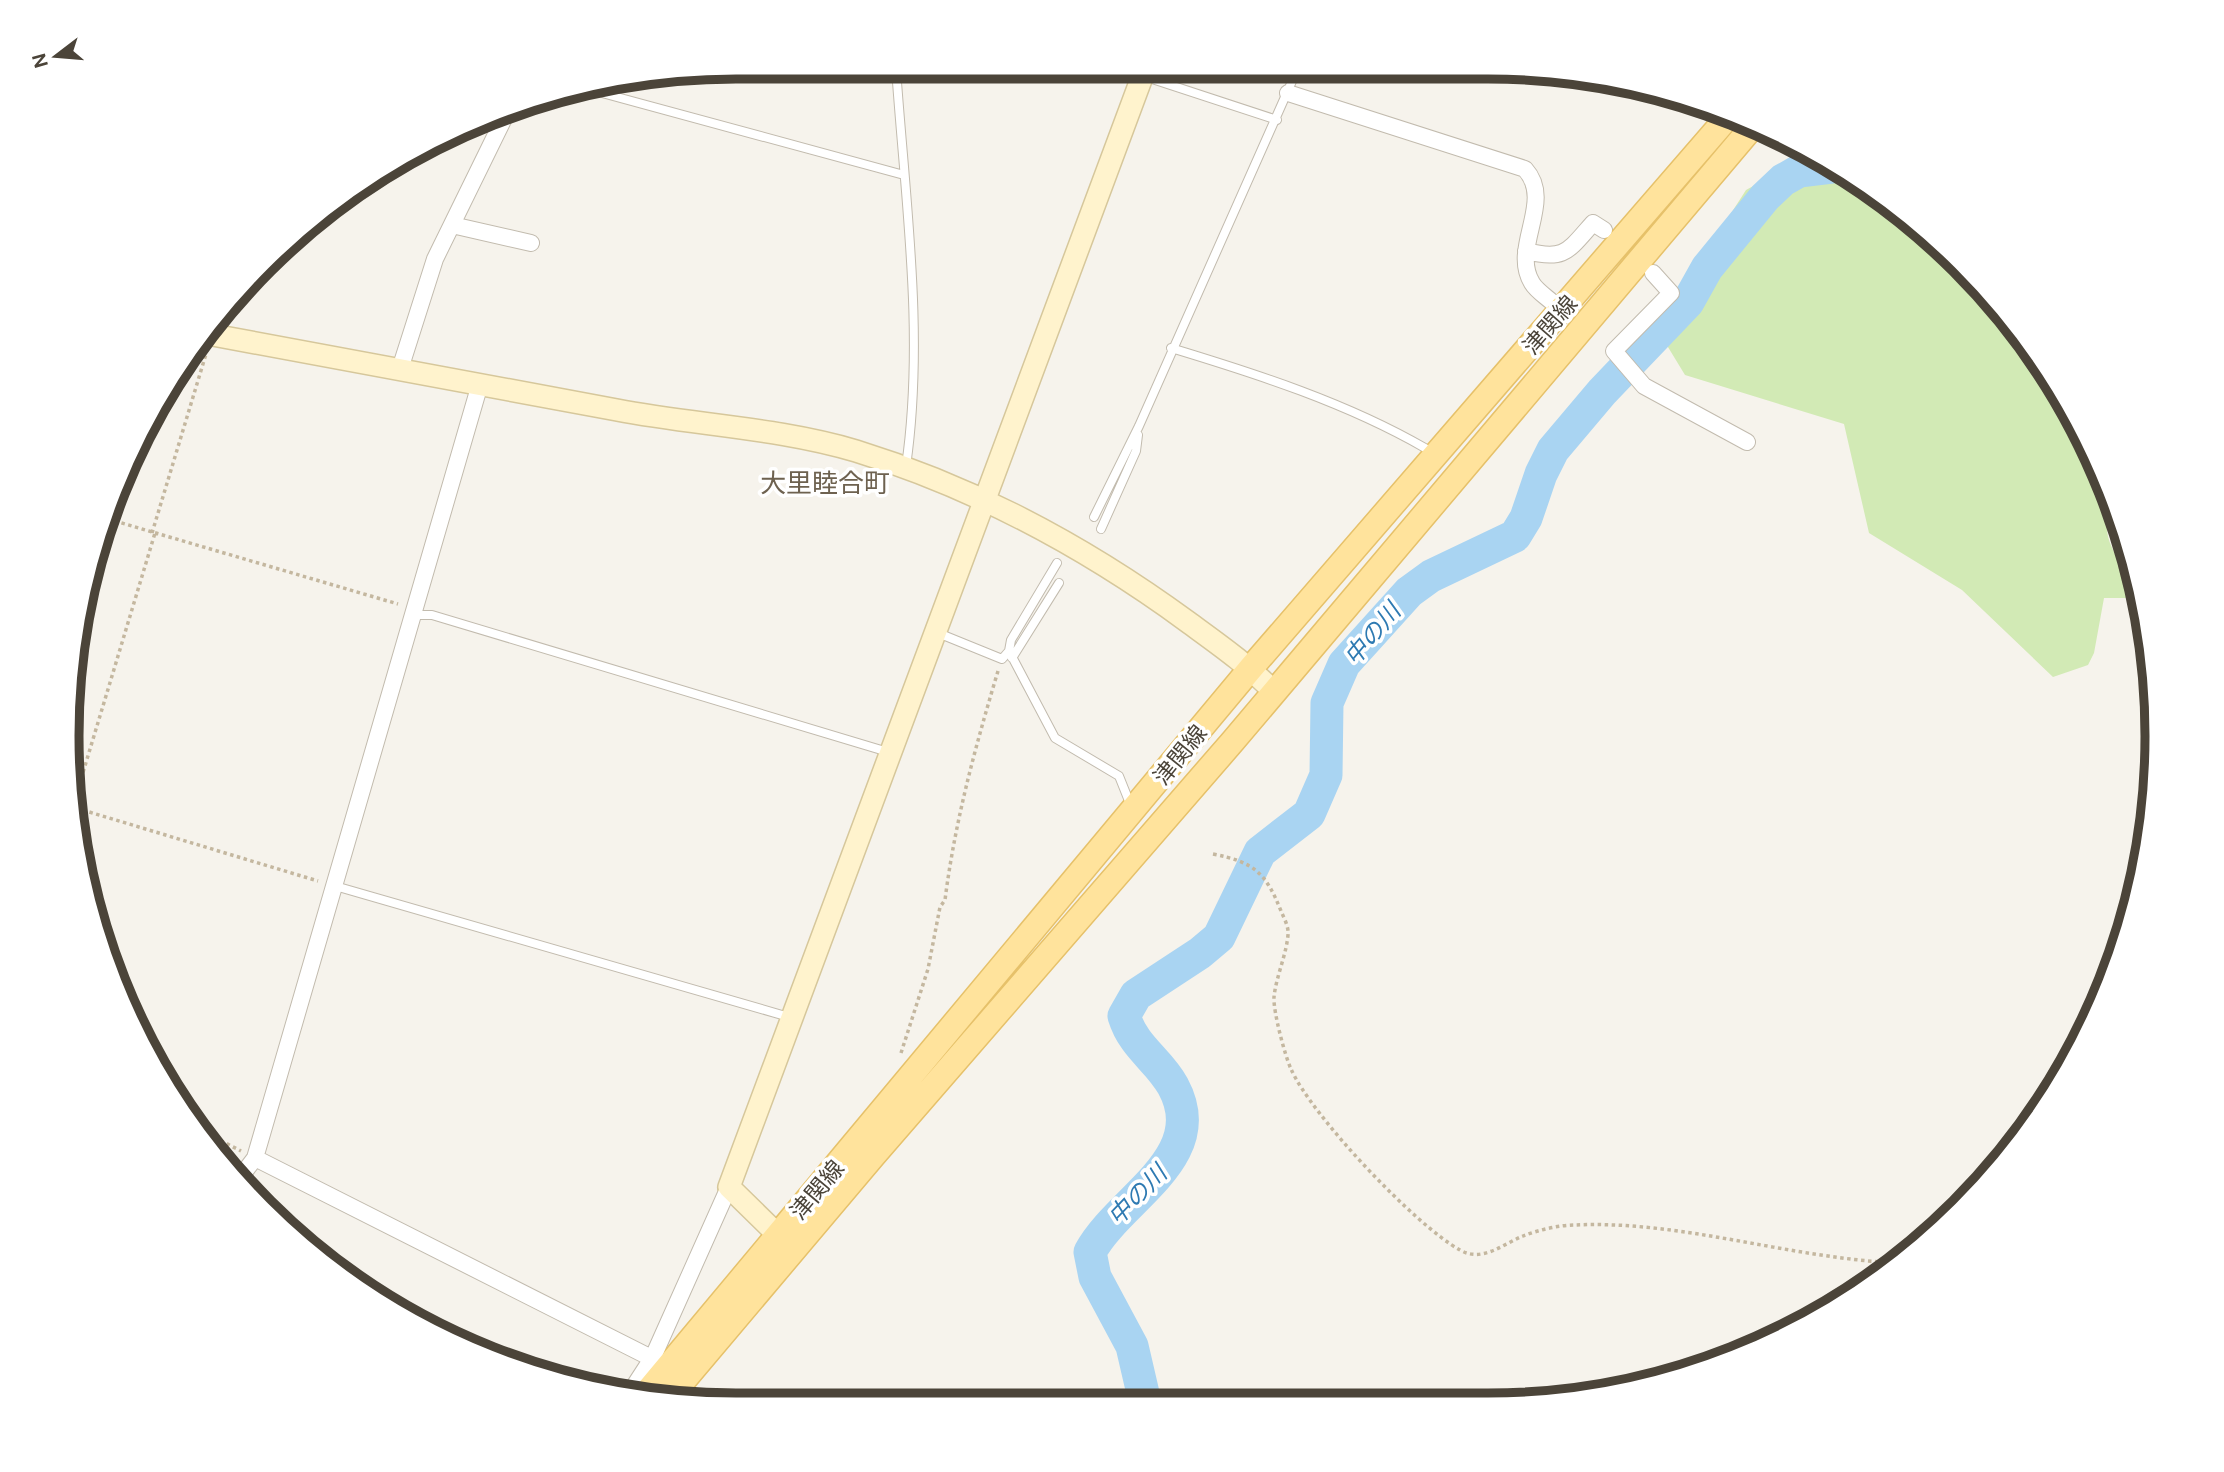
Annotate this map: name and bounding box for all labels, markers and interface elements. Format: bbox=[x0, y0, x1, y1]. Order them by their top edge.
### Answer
north arrow bbox=[21, 21, 91, 91]
text: N bbox=[26, 50, 54, 71]
street label: 津関線 bbox=[1516, 289, 1584, 361]
district label: 大里睦合町 bbox=[760, 466, 890, 500]
water label: 中の川 bbox=[1337, 594, 1409, 672]
street label: 津関線 bbox=[1147, 719, 1213, 791]
street label: 津関線 bbox=[783, 1154, 851, 1226]
water label: 中の川 bbox=[1101, 1156, 1175, 1232]

